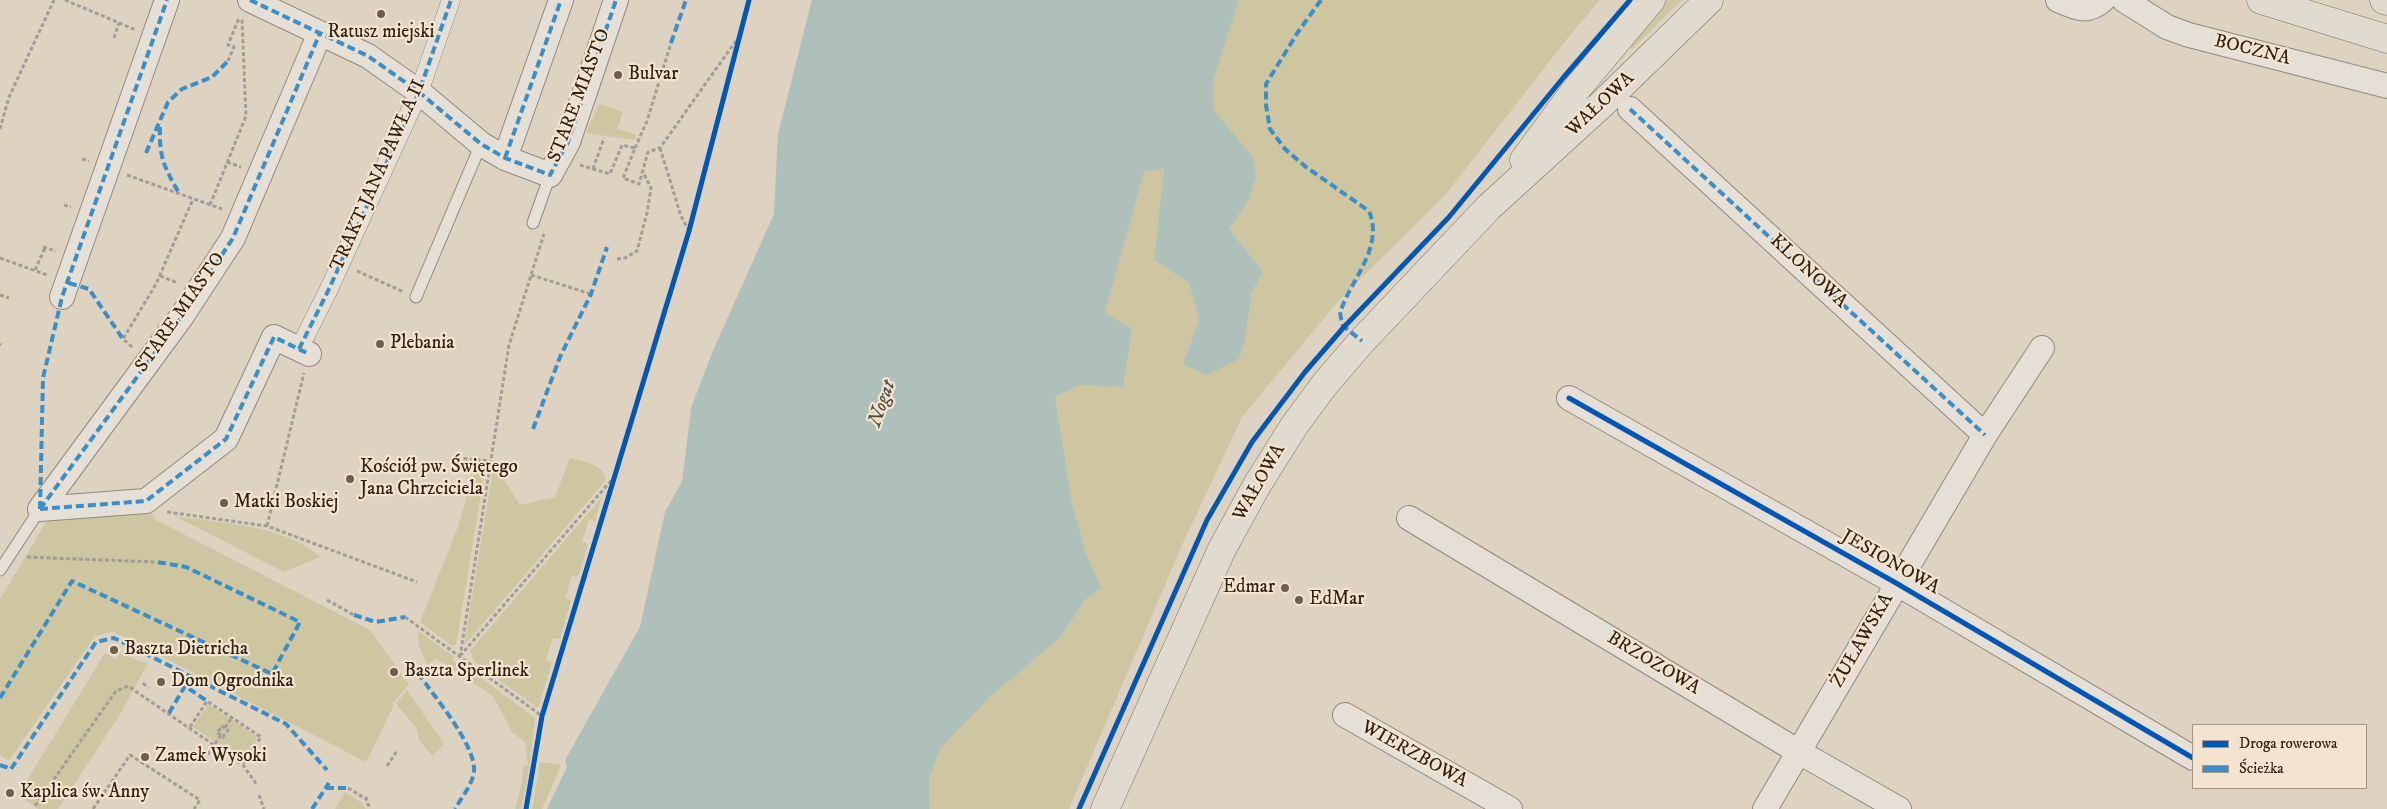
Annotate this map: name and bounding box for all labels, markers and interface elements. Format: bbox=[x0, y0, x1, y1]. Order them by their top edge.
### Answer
marker: Ratusz miejski bbox=[375, 8, 387, 20]
place label: Ratusz miejski bbox=[328, 22, 434, 44]
street label: STARE MIASTO bbox=[544, 26, 616, 166]
street label: BOCZNA bbox=[2212, 31, 2292, 71]
place label: Bulvar bbox=[628, 64, 678, 86]
street label: WAŁOWA bbox=[1562, 68, 1640, 142]
marker: Bulvar bbox=[612, 69, 624, 81]
street label: TRAKT JANA PAWŁA II bbox=[327, 77, 431, 275]
street label: KLONOWA bbox=[1764, 230, 1852, 314]
street label: STARE MIASTO bbox=[131, 249, 231, 377]
place label: Plebania bbox=[390, 333, 454, 355]
marker: Plebania bbox=[374, 338, 386, 350]
water label: Nogat bbox=[864, 378, 902, 430]
street label: WAŁOWA bbox=[1229, 441, 1291, 525]
place label: Kościół pw. Świętego Jana Chrzciciela bbox=[360, 457, 518, 501]
marker: Kościół pw. Świętego Jana Chrzciciela bbox=[344, 473, 356, 485]
place label: Matki Boskiej bbox=[234, 492, 338, 514]
marker: Matki Boskiej bbox=[218, 497, 230, 509]
street label: JESIONOWA bbox=[1837, 526, 1943, 600]
place label: Edmar bbox=[1223, 577, 1275, 599]
marker: Edmar bbox=[1279, 582, 1291, 594]
place label: EdMar bbox=[1309, 589, 1364, 611]
street label: ŻUŁAWSKA bbox=[1827, 590, 1899, 692]
marker: EdMar bbox=[1293, 594, 1305, 606]
street label: BRZOZOWA bbox=[1602, 627, 1704, 701]
place label: Baszta Dietricha bbox=[124, 639, 248, 661]
marker: Baszta Dietricha bbox=[108, 644, 120, 656]
place label: Baszta Sperlinek bbox=[404, 661, 529, 683]
marker: Baszta Sperlinek bbox=[388, 666, 400, 678]
place label: Dom Ogrodnika bbox=[171, 671, 294, 693]
marker: Dom Ogrodnika bbox=[155, 676, 167, 688]
street label: WIERZBOWA bbox=[1357, 716, 1471, 794]
legend bbox=[2192, 724, 2367, 789]
text: Droga rowerowa bbox=[2239, 734, 2337, 753]
place label: Zamek Wysoki bbox=[155, 746, 267, 768]
marker: Zamek Wysoki bbox=[139, 751, 151, 763]
text: Ścieżka bbox=[2239, 759, 2284, 778]
place label: Kaplica św. Anny bbox=[20, 782, 149, 804]
marker: Kaplica św. Anny bbox=[4, 787, 16, 799]

